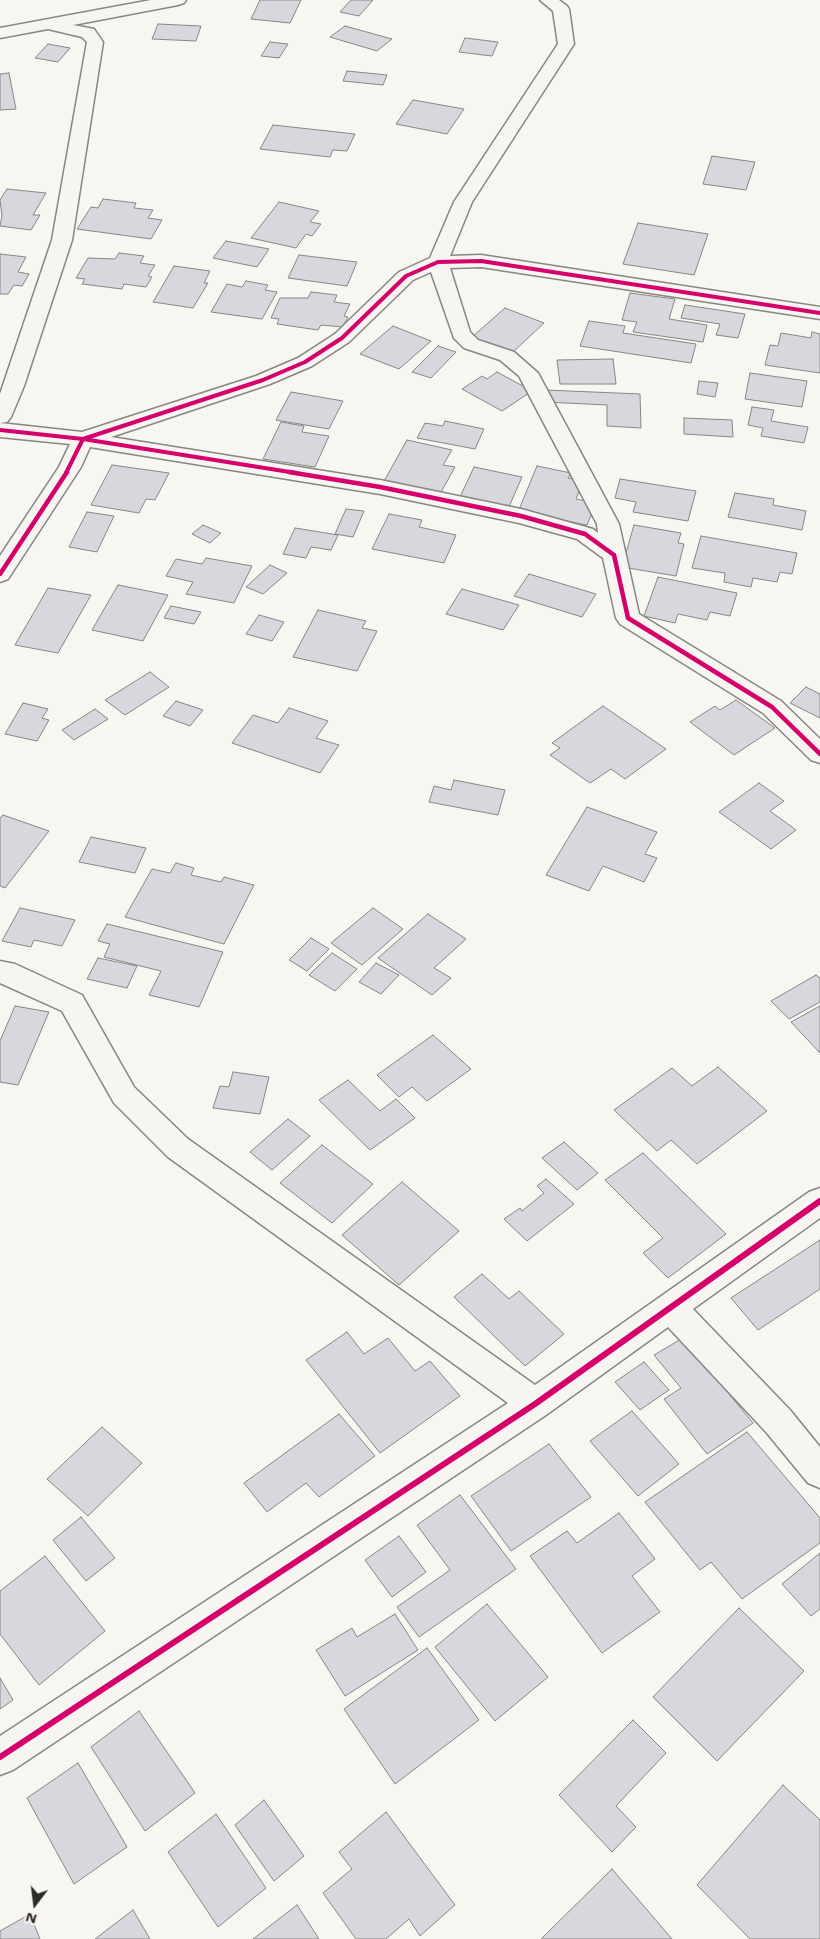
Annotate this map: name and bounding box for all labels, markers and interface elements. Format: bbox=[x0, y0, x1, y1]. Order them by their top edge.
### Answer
north arrow bbox=[10, 1879, 60, 1929]
text: N bbox=[23, 1908, 39, 1929]

